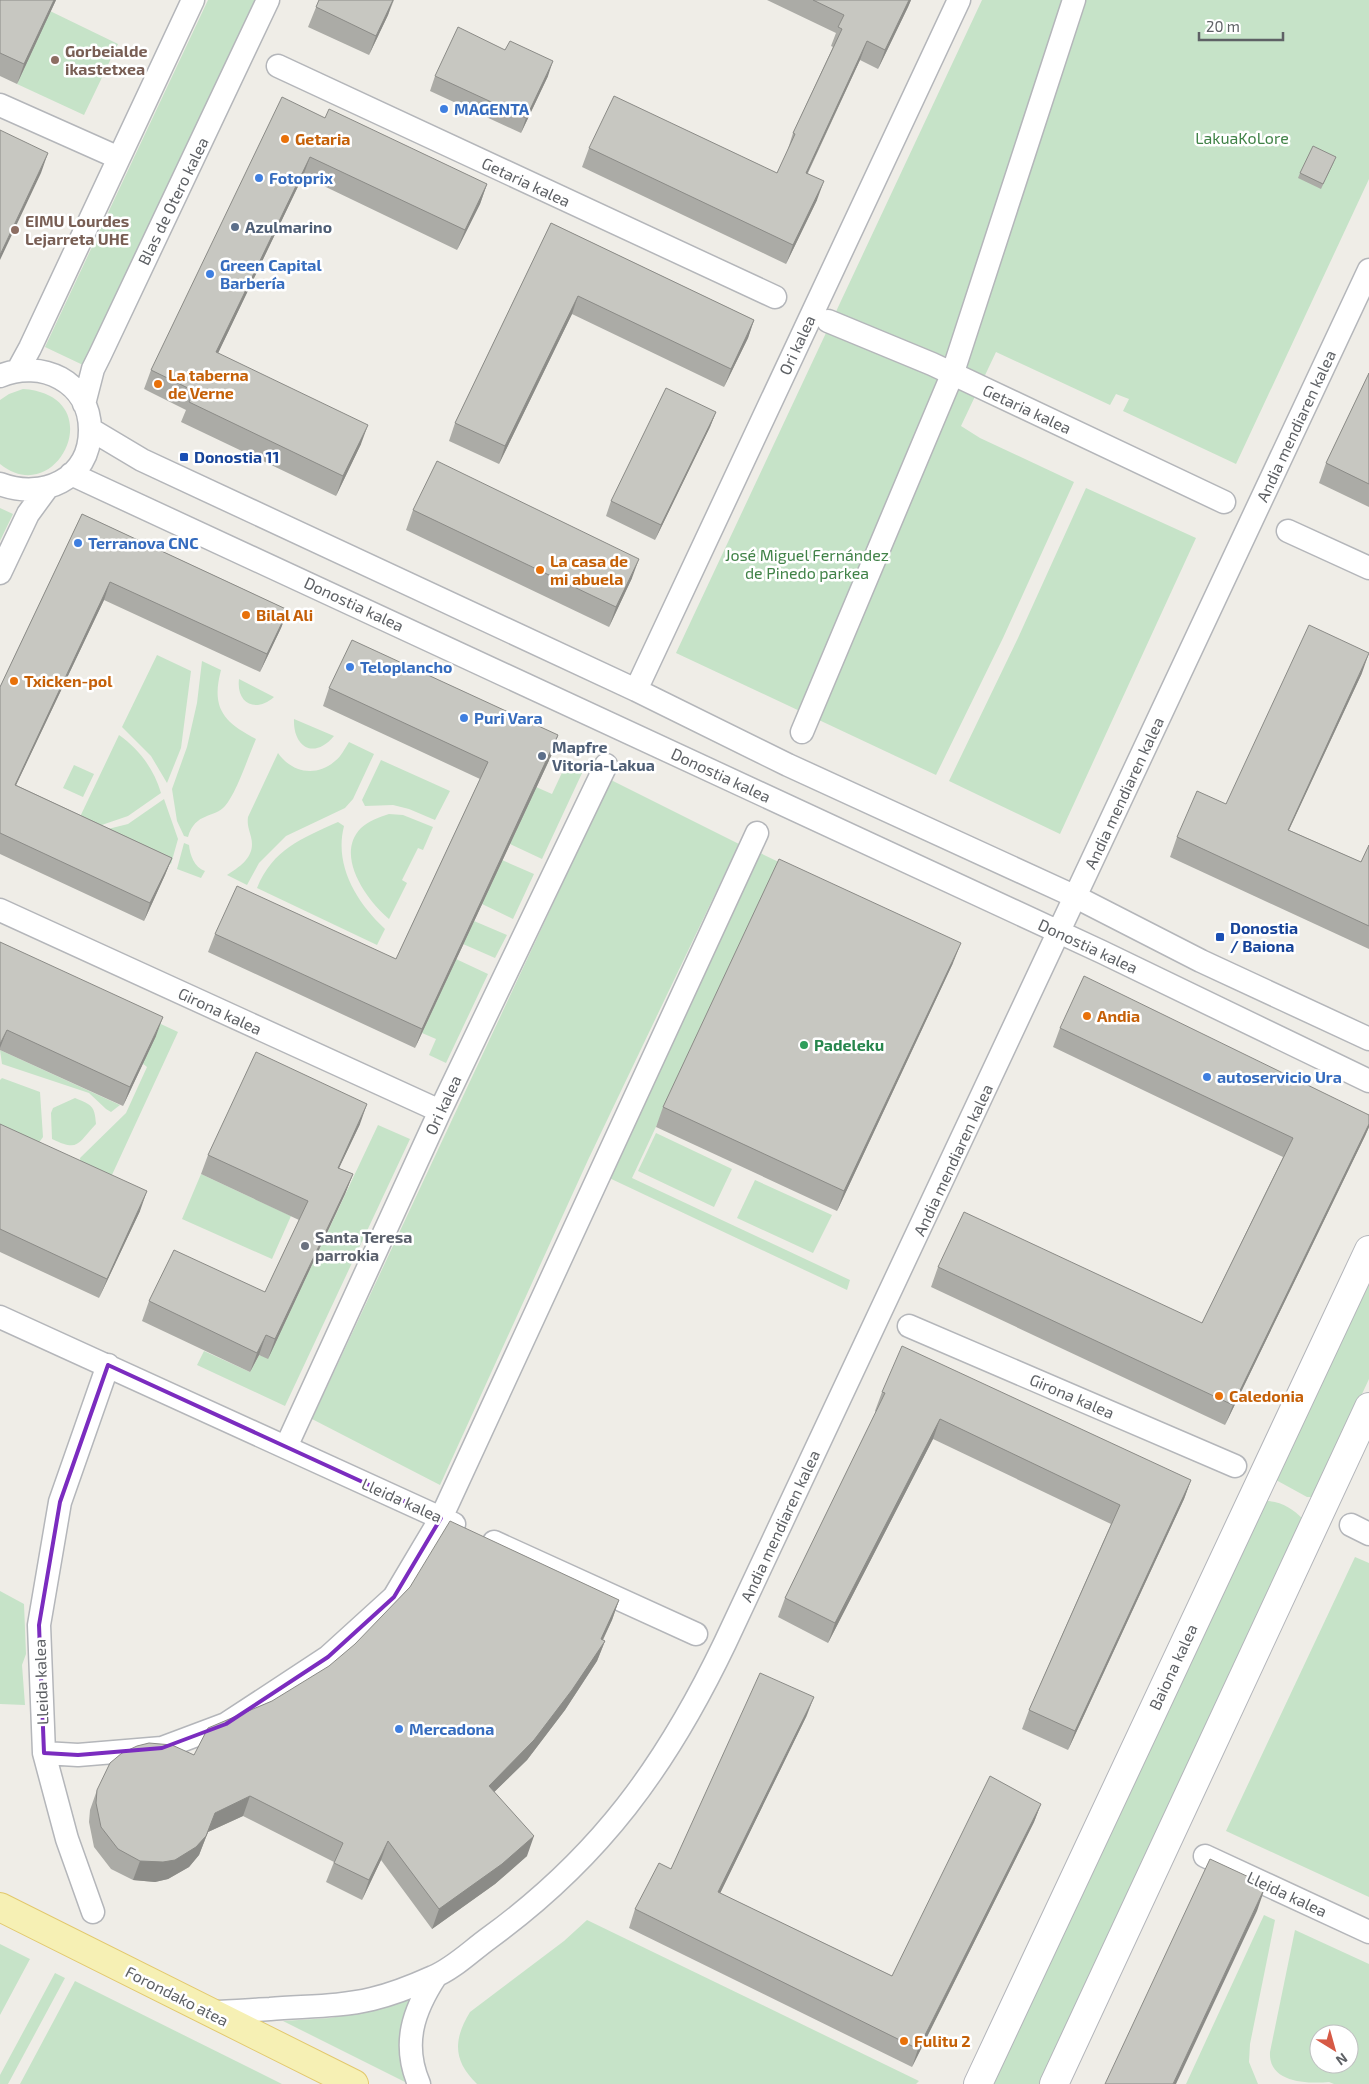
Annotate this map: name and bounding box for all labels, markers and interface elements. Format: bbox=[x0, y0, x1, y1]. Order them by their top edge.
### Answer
scale bar bbox=[1199, 10, 1283, 42]
text: 20 m bbox=[1206, 17, 1240, 35]
place label: Gorbeialde ikastetxea bbox=[65, 41, 148, 78]
marker: Gorbeialde ikastetxea bbox=[49, 54, 61, 66]
place label: MAGENTA bbox=[454, 99, 530, 118]
marker: MAGENTA bbox=[438, 103, 450, 115]
park label: LakuaKoLore bbox=[1195, 128, 1289, 147]
place label: Getaria bbox=[295, 129, 350, 148]
marker: Getaria bbox=[279, 133, 291, 145]
street label: Blas de Otero kalea bbox=[133, 134, 212, 268]
street label: Getaria kalea bbox=[479, 153, 573, 210]
place label: Fotoprix bbox=[269, 168, 333, 187]
marker: Fotoprix bbox=[253, 172, 265, 184]
place label: EIMU Lourdes Lejarreta UHE bbox=[25, 211, 129, 248]
place label: Azulmarino bbox=[245, 217, 332, 236]
marker: Azulmarino bbox=[229, 221, 241, 233]
marker: EIMU Lourdes Lejarreta UHE bbox=[9, 224, 21, 236]
place label: Green Capital Barbería bbox=[220, 255, 322, 292]
marker: Green Capital Barbería bbox=[204, 268, 216, 280]
street label: Ori kalea bbox=[774, 312, 819, 378]
street label: Andia mendiaren kalea bbox=[1252, 347, 1339, 505]
place label: La taberna de Verne bbox=[168, 365, 249, 402]
marker: La taberna de Verne bbox=[152, 378, 164, 390]
street label: Getaria kalea bbox=[980, 380, 1074, 437]
place label: Donostia 11 bbox=[194, 447, 279, 466]
marker: Donostia 11 bbox=[178, 451, 190, 463]
place label: Terranova CNC bbox=[88, 533, 199, 552]
marker: Terranova CNC bbox=[72, 537, 84, 549]
park label: José Miguel Fernández de Pinedo parkea bbox=[725, 545, 889, 582]
place label: La casa de mi abuela bbox=[550, 551, 628, 588]
marker: La casa de mi abuela bbox=[534, 564, 546, 576]
street label: Donostia kalea bbox=[301, 572, 407, 635]
place label: Bilal Ali bbox=[256, 605, 313, 624]
marker: Bilal Ali bbox=[240, 609, 252, 621]
place label: Teloplancho bbox=[360, 657, 453, 676]
marker: Teloplancho bbox=[344, 661, 356, 673]
place label: Txicken-pol bbox=[24, 671, 113, 690]
marker: Txicken-pol bbox=[8, 675, 20, 687]
place label: Puri Vara bbox=[474, 708, 543, 727]
marker: Puri Vara bbox=[458, 712, 470, 724]
street label: Andia mendiaren kalea bbox=[1080, 714, 1167, 872]
place label: Mapfre Vitoria-Lakua bbox=[552, 737, 655, 774]
street label: Donostia kalea bbox=[668, 743, 774, 806]
marker: Mapfre Vitoria-Lakua bbox=[536, 750, 548, 762]
street label: Donostia kalea bbox=[1035, 914, 1141, 977]
place label: Donostia / Baiona bbox=[1230, 918, 1298, 955]
marker: Donostia / Baiona bbox=[1214, 931, 1226, 943]
street label: Girona kalea bbox=[175, 983, 265, 1038]
place label: Andia bbox=[1097, 1006, 1140, 1025]
marker: Andia bbox=[1081, 1010, 1093, 1022]
place label: Padeleku bbox=[814, 1035, 884, 1054]
marker: Padeleku bbox=[798, 1039, 810, 1051]
place label: autoservicio Ura bbox=[1217, 1067, 1342, 1086]
marker: autoservicio Ura bbox=[1201, 1071, 1213, 1083]
street label: Ori kalea bbox=[420, 1072, 465, 1138]
street label: Andia mendiaren kalea bbox=[909, 1081, 996, 1239]
place label: Santa Teresa parrokia bbox=[315, 1227, 412, 1264]
marker: Santa Teresa parrokia bbox=[299, 1240, 311, 1252]
street label: Girona kalea bbox=[1027, 1369, 1117, 1422]
place label: Caledonia bbox=[1229, 1386, 1304, 1405]
marker: Caledonia bbox=[1213, 1390, 1225, 1402]
street label: Andia mendiaren kalea bbox=[736, 1447, 823, 1605]
street label: Lleida kalea bbox=[359, 1473, 445, 1526]
street label: Baiona kalea bbox=[1144, 1621, 1201, 1713]
street label: Lleida kalea bbox=[30, 1639, 51, 1725]
place label: Mercadona bbox=[409, 1719, 494, 1738]
marker: Mercadona bbox=[393, 1723, 405, 1735]
street label: Lleida kalea bbox=[1244, 1867, 1330, 1920]
street label: Forondako atea bbox=[123, 1961, 232, 2030]
north arrow bbox=[1309, 2024, 1359, 2074]
place label: Fulitu 2 bbox=[914, 2031, 971, 2050]
marker: Fulitu 2 bbox=[898, 2035, 910, 2047]
text: N bbox=[1333, 2050, 1351, 2070]

